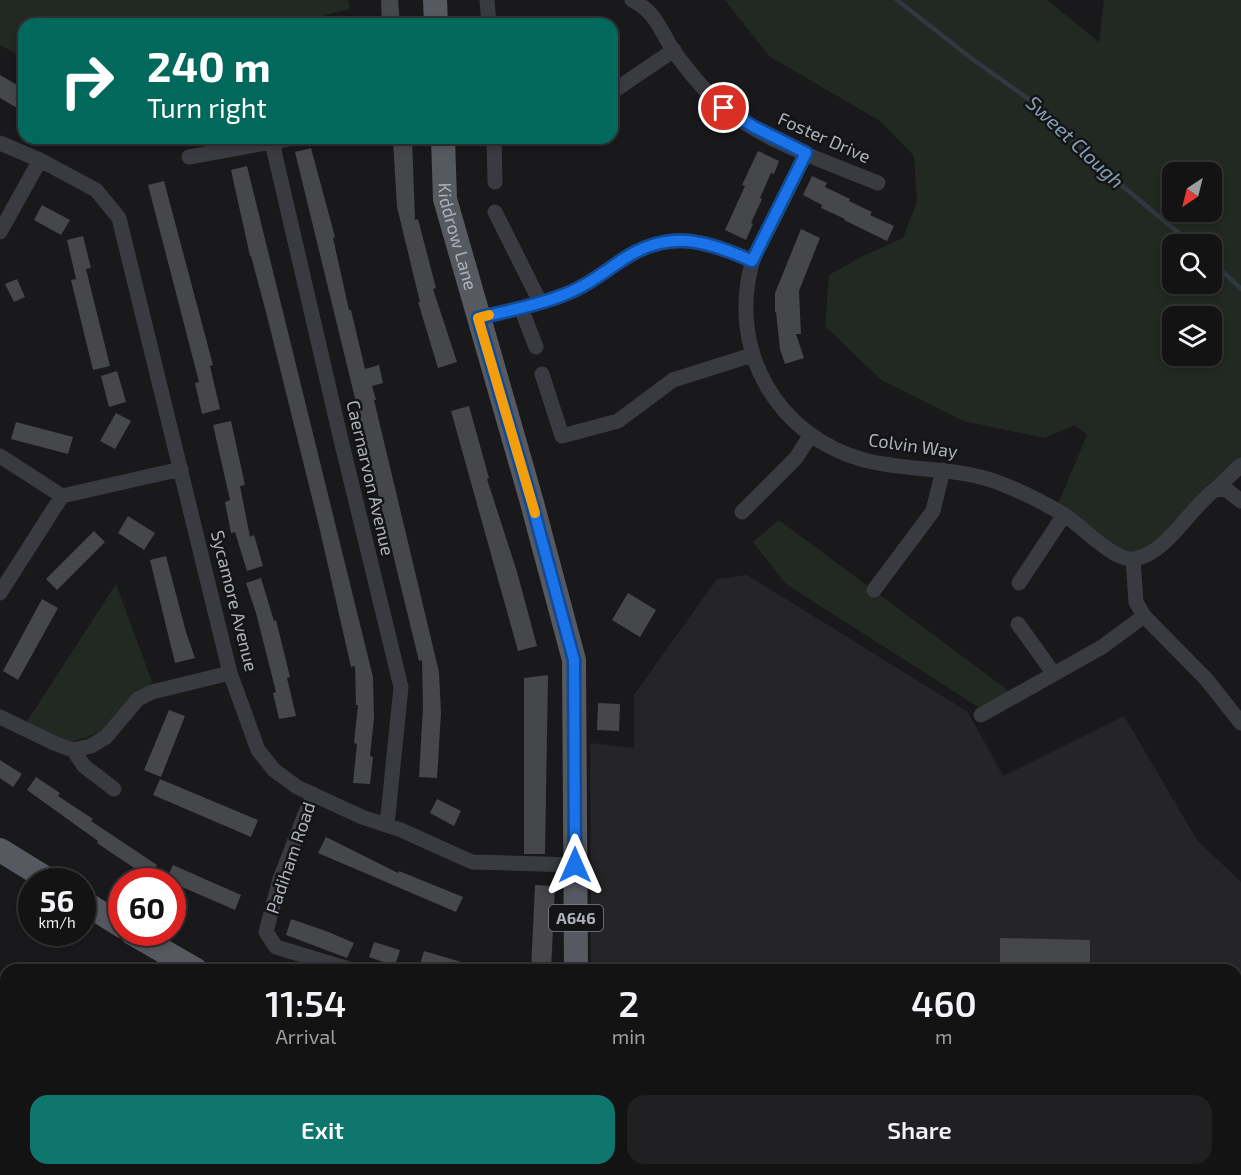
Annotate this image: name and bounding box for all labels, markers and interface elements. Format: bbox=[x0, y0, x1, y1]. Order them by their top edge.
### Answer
text: 240 m bbox=[147, 40, 271, 90]
icon: right bbox=[48, 42, 126, 120]
pin bbox=[698, 82, 749, 133]
water label: Sweet Clough bbox=[1022, 90, 1129, 192]
text: Turn right bbox=[147, 91, 267, 123]
icon: arrive bbox=[707, 91, 740, 124]
street label: Foster Drive bbox=[775, 107, 874, 167]
north arrow bbox=[1162, 162, 1222, 222]
map controls bbox=[1162, 162, 1222, 366]
street label: Kiddrow Lane bbox=[434, 182, 483, 292]
button: search bbox=[1162, 234, 1222, 294]
button: layers bbox=[1162, 306, 1222, 366]
street label: Caernarvon Avenue bbox=[342, 398, 400, 558]
street label: Colvin Way bbox=[867, 428, 960, 462]
street label: Sycamore Avenue bbox=[207, 528, 263, 674]
street label: Padiham Road bbox=[261, 799, 319, 916]
position arrow bbox=[543, 833, 607, 897]
speed limit sign: 60 bbox=[108, 868, 186, 946]
text: 56 bbox=[40, 882, 74, 918]
road number: A646 bbox=[549, 905, 603, 931]
text: km/h bbox=[38, 913, 76, 931]
text: 11:54 bbox=[265, 981, 346, 1024]
text: 2 bbox=[618, 981, 639, 1024]
text: 460 bbox=[911, 981, 977, 1024]
text: Arrival bbox=[275, 1024, 336, 1048]
text: min bbox=[612, 1024, 646, 1048]
text: m bbox=[935, 1024, 953, 1048]
button: Exit bbox=[30, 1095, 615, 1164]
button: Share bbox=[627, 1095, 1212, 1164]

